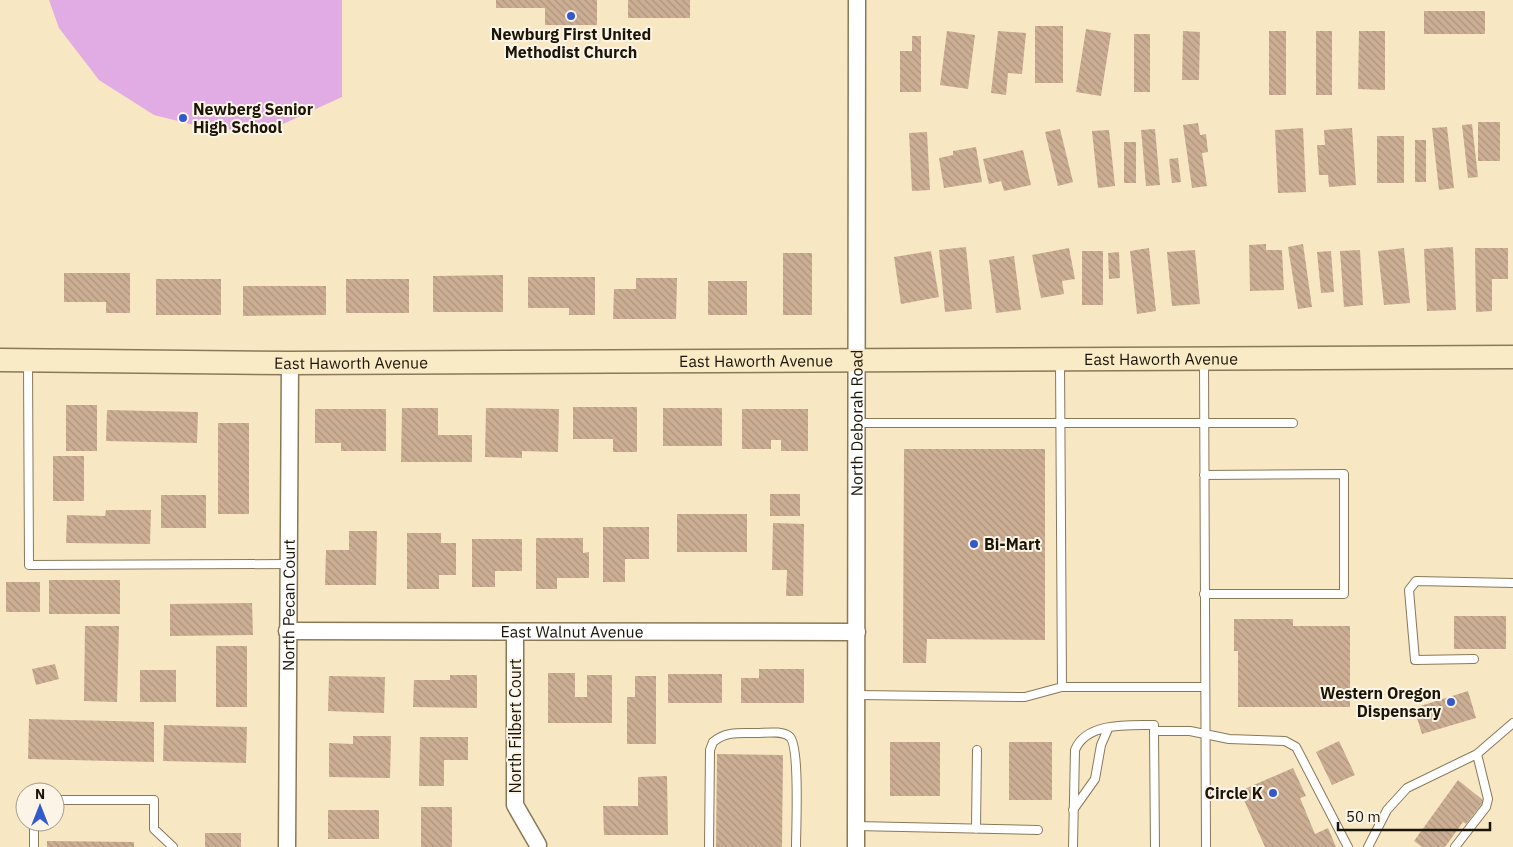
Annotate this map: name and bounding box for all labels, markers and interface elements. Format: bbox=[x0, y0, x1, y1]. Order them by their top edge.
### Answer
marker: Newburg First United Methodist Church bbox=[565, 10, 577, 22]
place label: Newburg First United Methodist Church bbox=[491, 24, 651, 62]
place label: Newberg Senior High School bbox=[193, 99, 314, 137]
marker: Newberg Senior High School bbox=[177, 112, 189, 124]
street label: East Haworth Avenue bbox=[1084, 348, 1238, 369]
street label: East Haworth Avenue bbox=[679, 350, 833, 371]
street label: North Deborah Road bbox=[846, 350, 867, 496]
street label: East Haworth Avenue bbox=[274, 352, 428, 373]
place label: Bi-Mart bbox=[984, 534, 1041, 554]
marker: Bi-Mart bbox=[968, 538, 980, 550]
street label: North Pecan Court bbox=[278, 539, 299, 671]
street label: East Walnut Avenue bbox=[500, 621, 644, 642]
street label: North Filbert Court bbox=[505, 659, 525, 793]
place label: Western Oregon Dispensary bbox=[1320, 683, 1441, 721]
marker: Western Oregon Dispensary bbox=[1445, 696, 1457, 708]
north arrow bbox=[15, 782, 65, 832]
place label: Circle K bbox=[1205, 783, 1263, 803]
text: N bbox=[35, 785, 45, 803]
marker: Circle K bbox=[1267, 787, 1279, 799]
scale bar bbox=[1338, 800, 1490, 832]
text: 50 m bbox=[1346, 807, 1381, 826]

